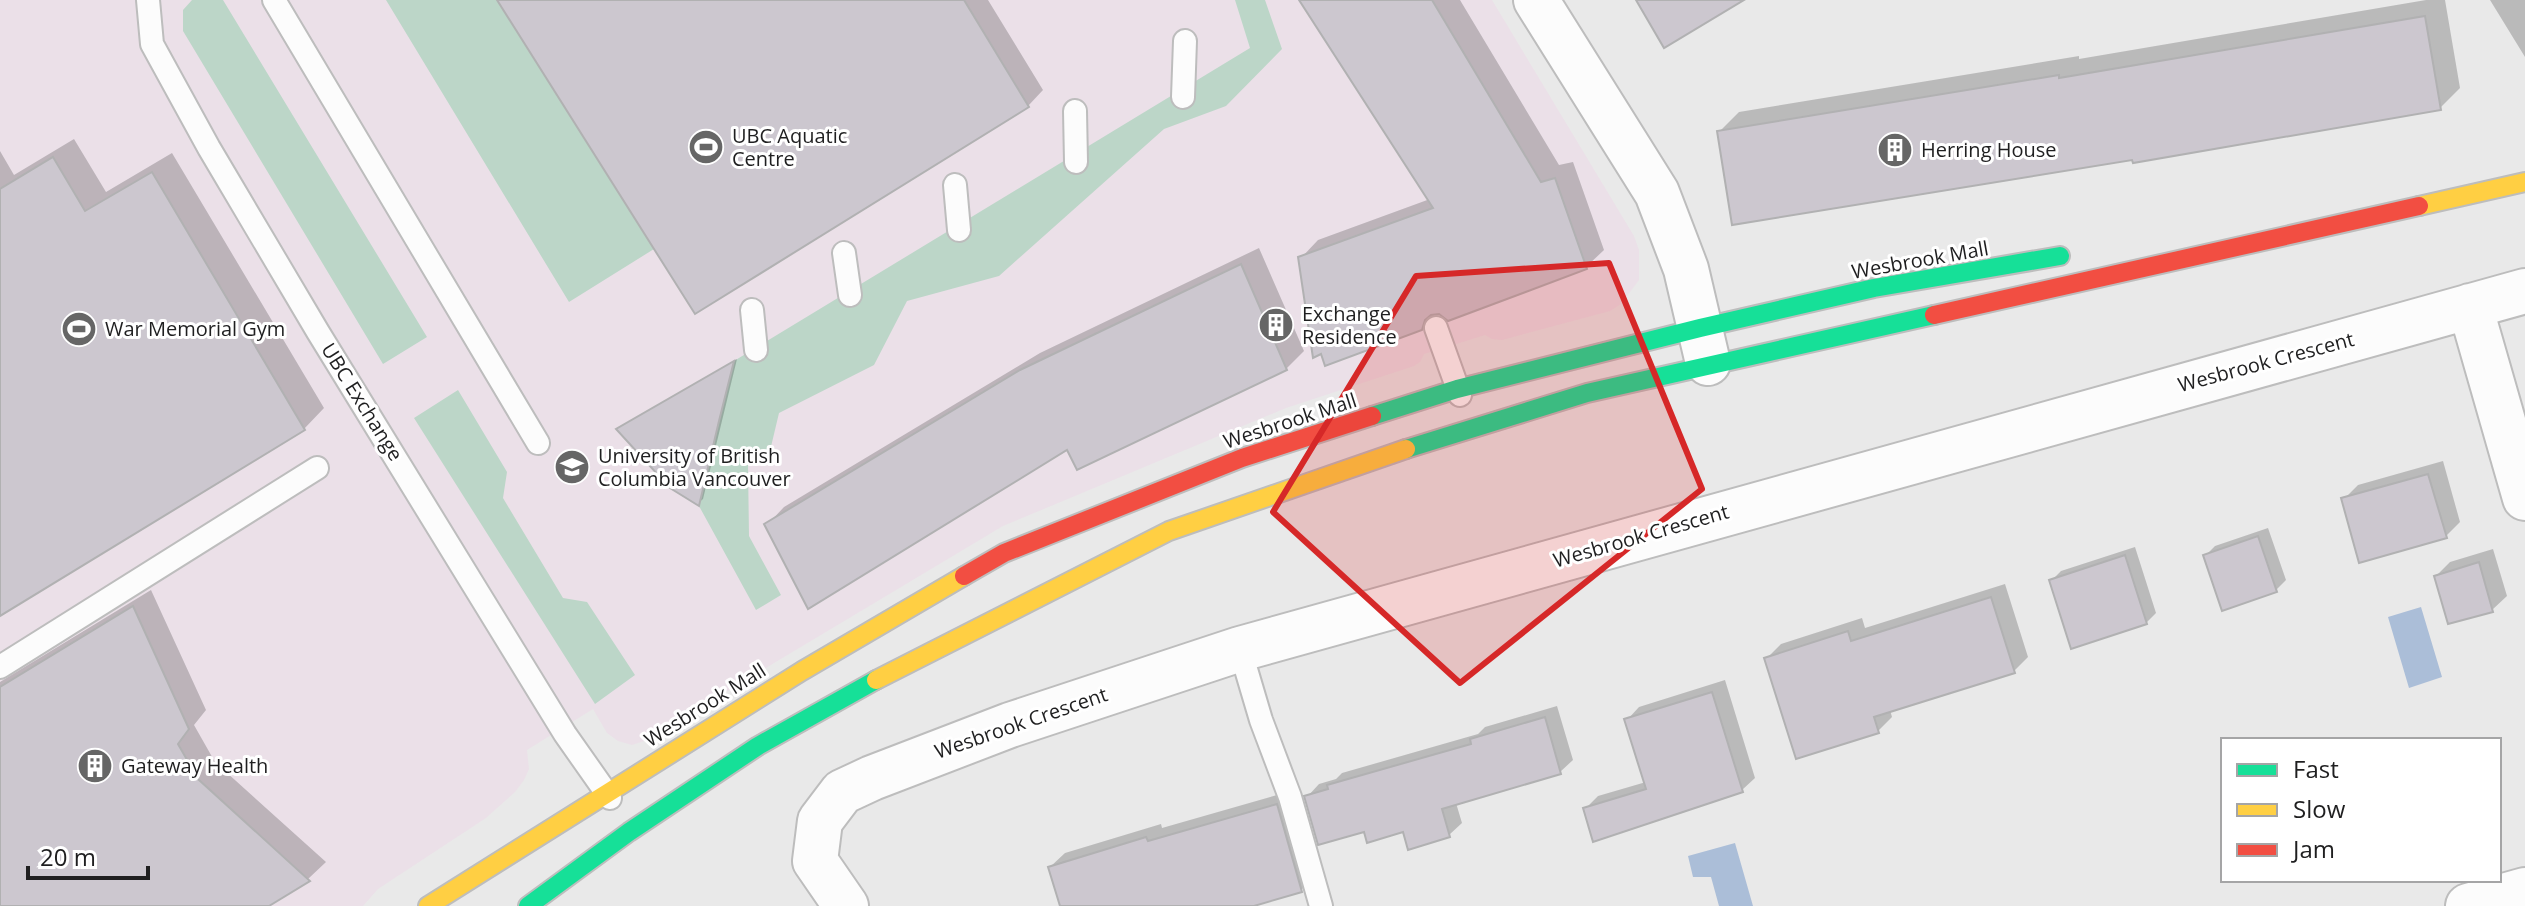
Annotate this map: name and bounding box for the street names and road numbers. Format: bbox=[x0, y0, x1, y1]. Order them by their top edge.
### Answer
street label: Wesbrook Mall bbox=[1849, 234, 1991, 285]
street label: Wesbrook Crescent bbox=[2175, 325, 2357, 398]
street label: UBC Exchange bbox=[315, 338, 409, 466]
street label: Wesbrook Mall bbox=[1220, 386, 1360, 455]
street label: Wesbrook Crescent bbox=[1550, 498, 1732, 573]
street label: Wesbrook Mall bbox=[639, 656, 771, 753]
street label: Wesbrook Crescent bbox=[931, 680, 1111, 765]

